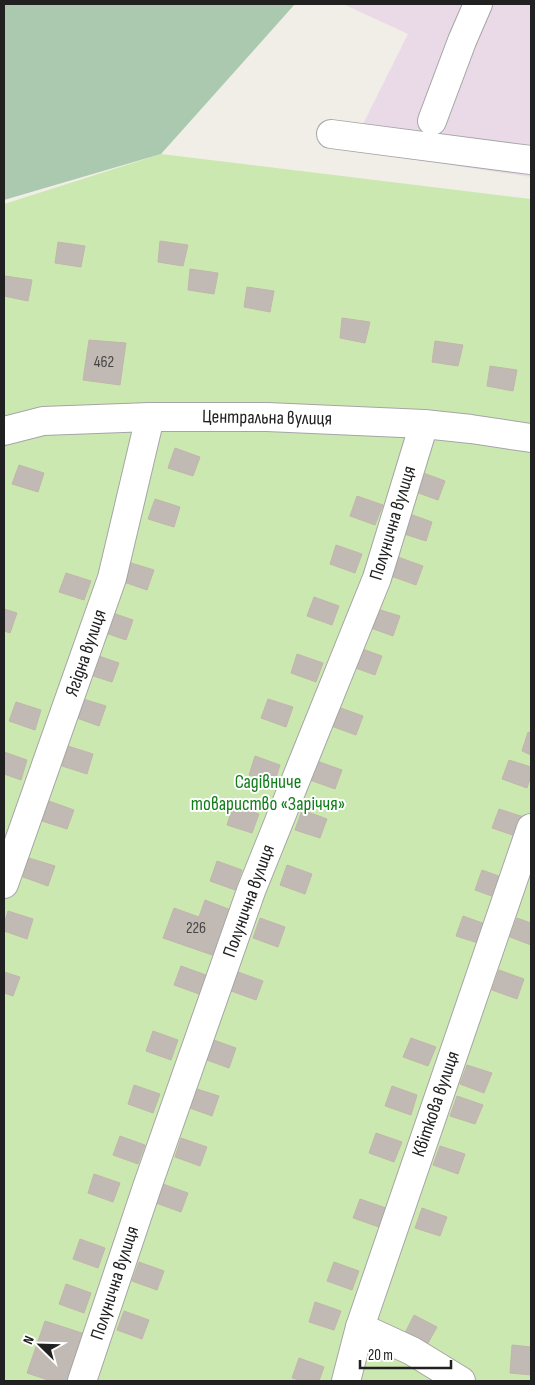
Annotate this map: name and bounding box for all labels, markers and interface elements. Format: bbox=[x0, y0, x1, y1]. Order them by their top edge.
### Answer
house number: 462 bbox=[94, 353, 114, 372]
street label: Центральна вулиця bbox=[202, 405, 332, 431]
street label: Полунична вулиця bbox=[365, 463, 421, 583]
street label: Ягідна вулиця bbox=[60, 606, 112, 700]
park label: Садівниче товариство «Заріччя» bbox=[191, 771, 345, 816]
street label: Полунична вулиця bbox=[218, 842, 280, 960]
house number: 226 bbox=[186, 919, 206, 938]
street label: Квіткова вулиця bbox=[407, 1048, 465, 1160]
street label: Полунична вулиця bbox=[86, 1223, 144, 1343]
north arrow bbox=[15, 1320, 65, 1370]
text: N bbox=[19, 1333, 38, 1347]
scale bar bbox=[360, 1338, 451, 1370]
text: 20 m bbox=[368, 1346, 393, 1365]

